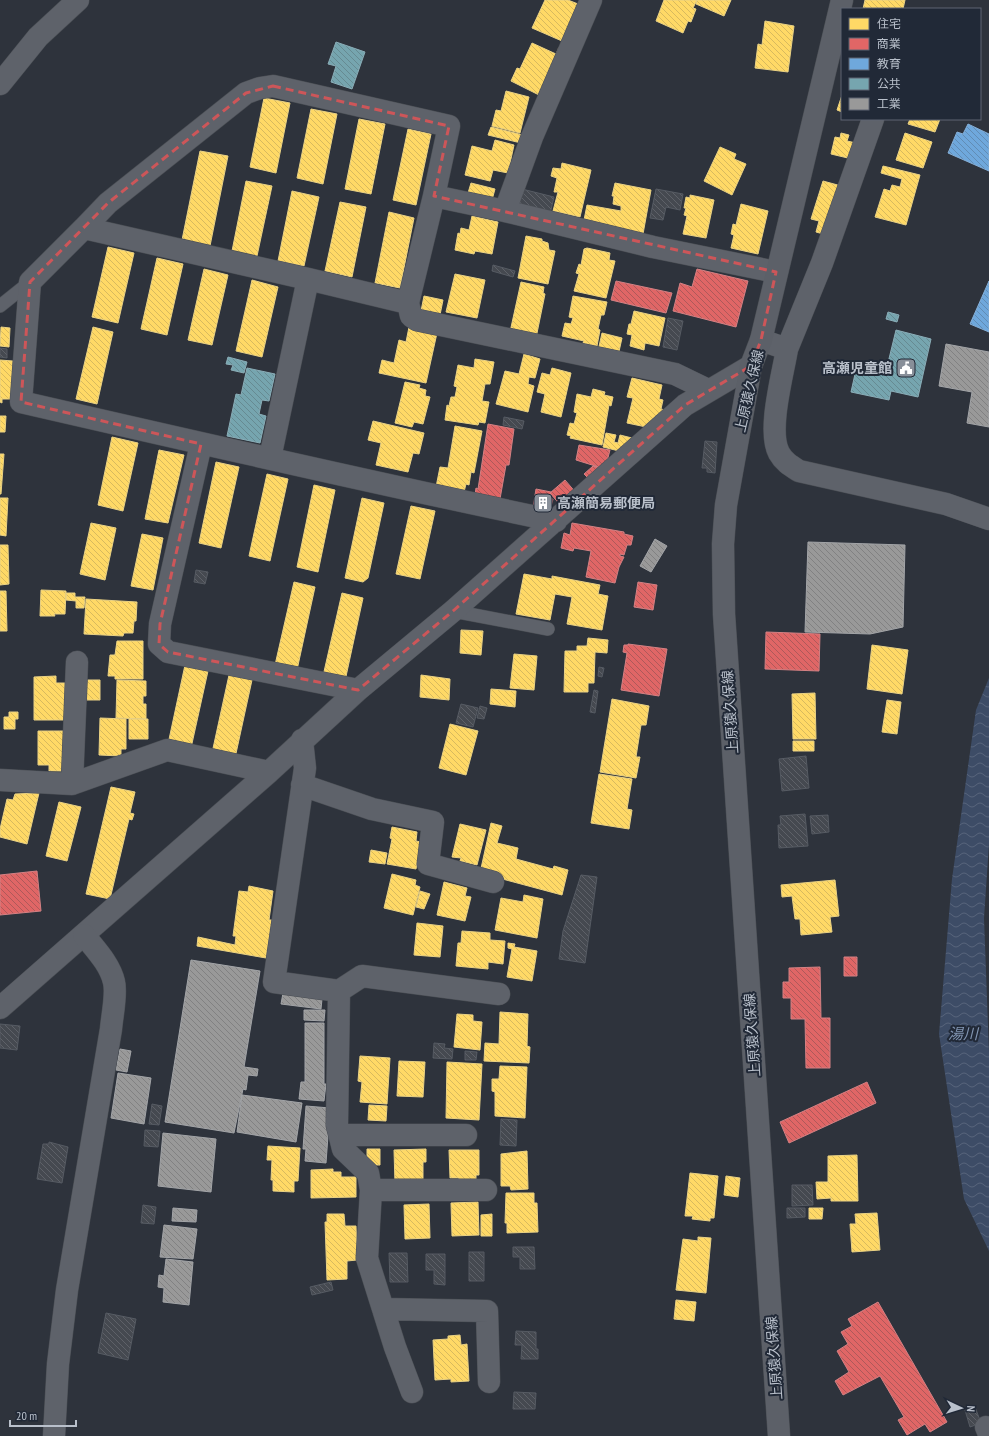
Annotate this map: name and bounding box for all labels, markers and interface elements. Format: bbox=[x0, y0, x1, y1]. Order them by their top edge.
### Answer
legend bbox=[841, 8, 981, 120]
text: 住宅 bbox=[877, 16, 901, 31]
text: 商業 bbox=[877, 36, 901, 51]
text: 教育 bbox=[877, 56, 901, 71]
text: 公共 bbox=[877, 76, 901, 91]
text: 工業 bbox=[877, 96, 901, 111]
street label: 上原猿久保線 bbox=[731, 348, 767, 434]
public building icon: 高瀬児童館 bbox=[895, 357, 917, 379]
place label: 高瀬児童館 bbox=[822, 359, 892, 377]
building icon: 高瀬簡易郵便局 bbox=[532, 492, 554, 514]
place label: 高瀬簡易郵便局 bbox=[557, 494, 655, 512]
street label: 上原猿久保線 bbox=[718, 669, 742, 755]
street label: 上原猿久保線 bbox=[740, 992, 764, 1078]
water label: 湯川 bbox=[948, 1024, 980, 1043]
street label: 上原猿久保線 bbox=[762, 1315, 786, 1401]
north arrow bbox=[941, 1388, 981, 1428]
scale bar bbox=[10, 1402, 76, 1428]
text: N bbox=[964, 1405, 978, 1412]
text: 20 m bbox=[16, 1408, 37, 1423]

